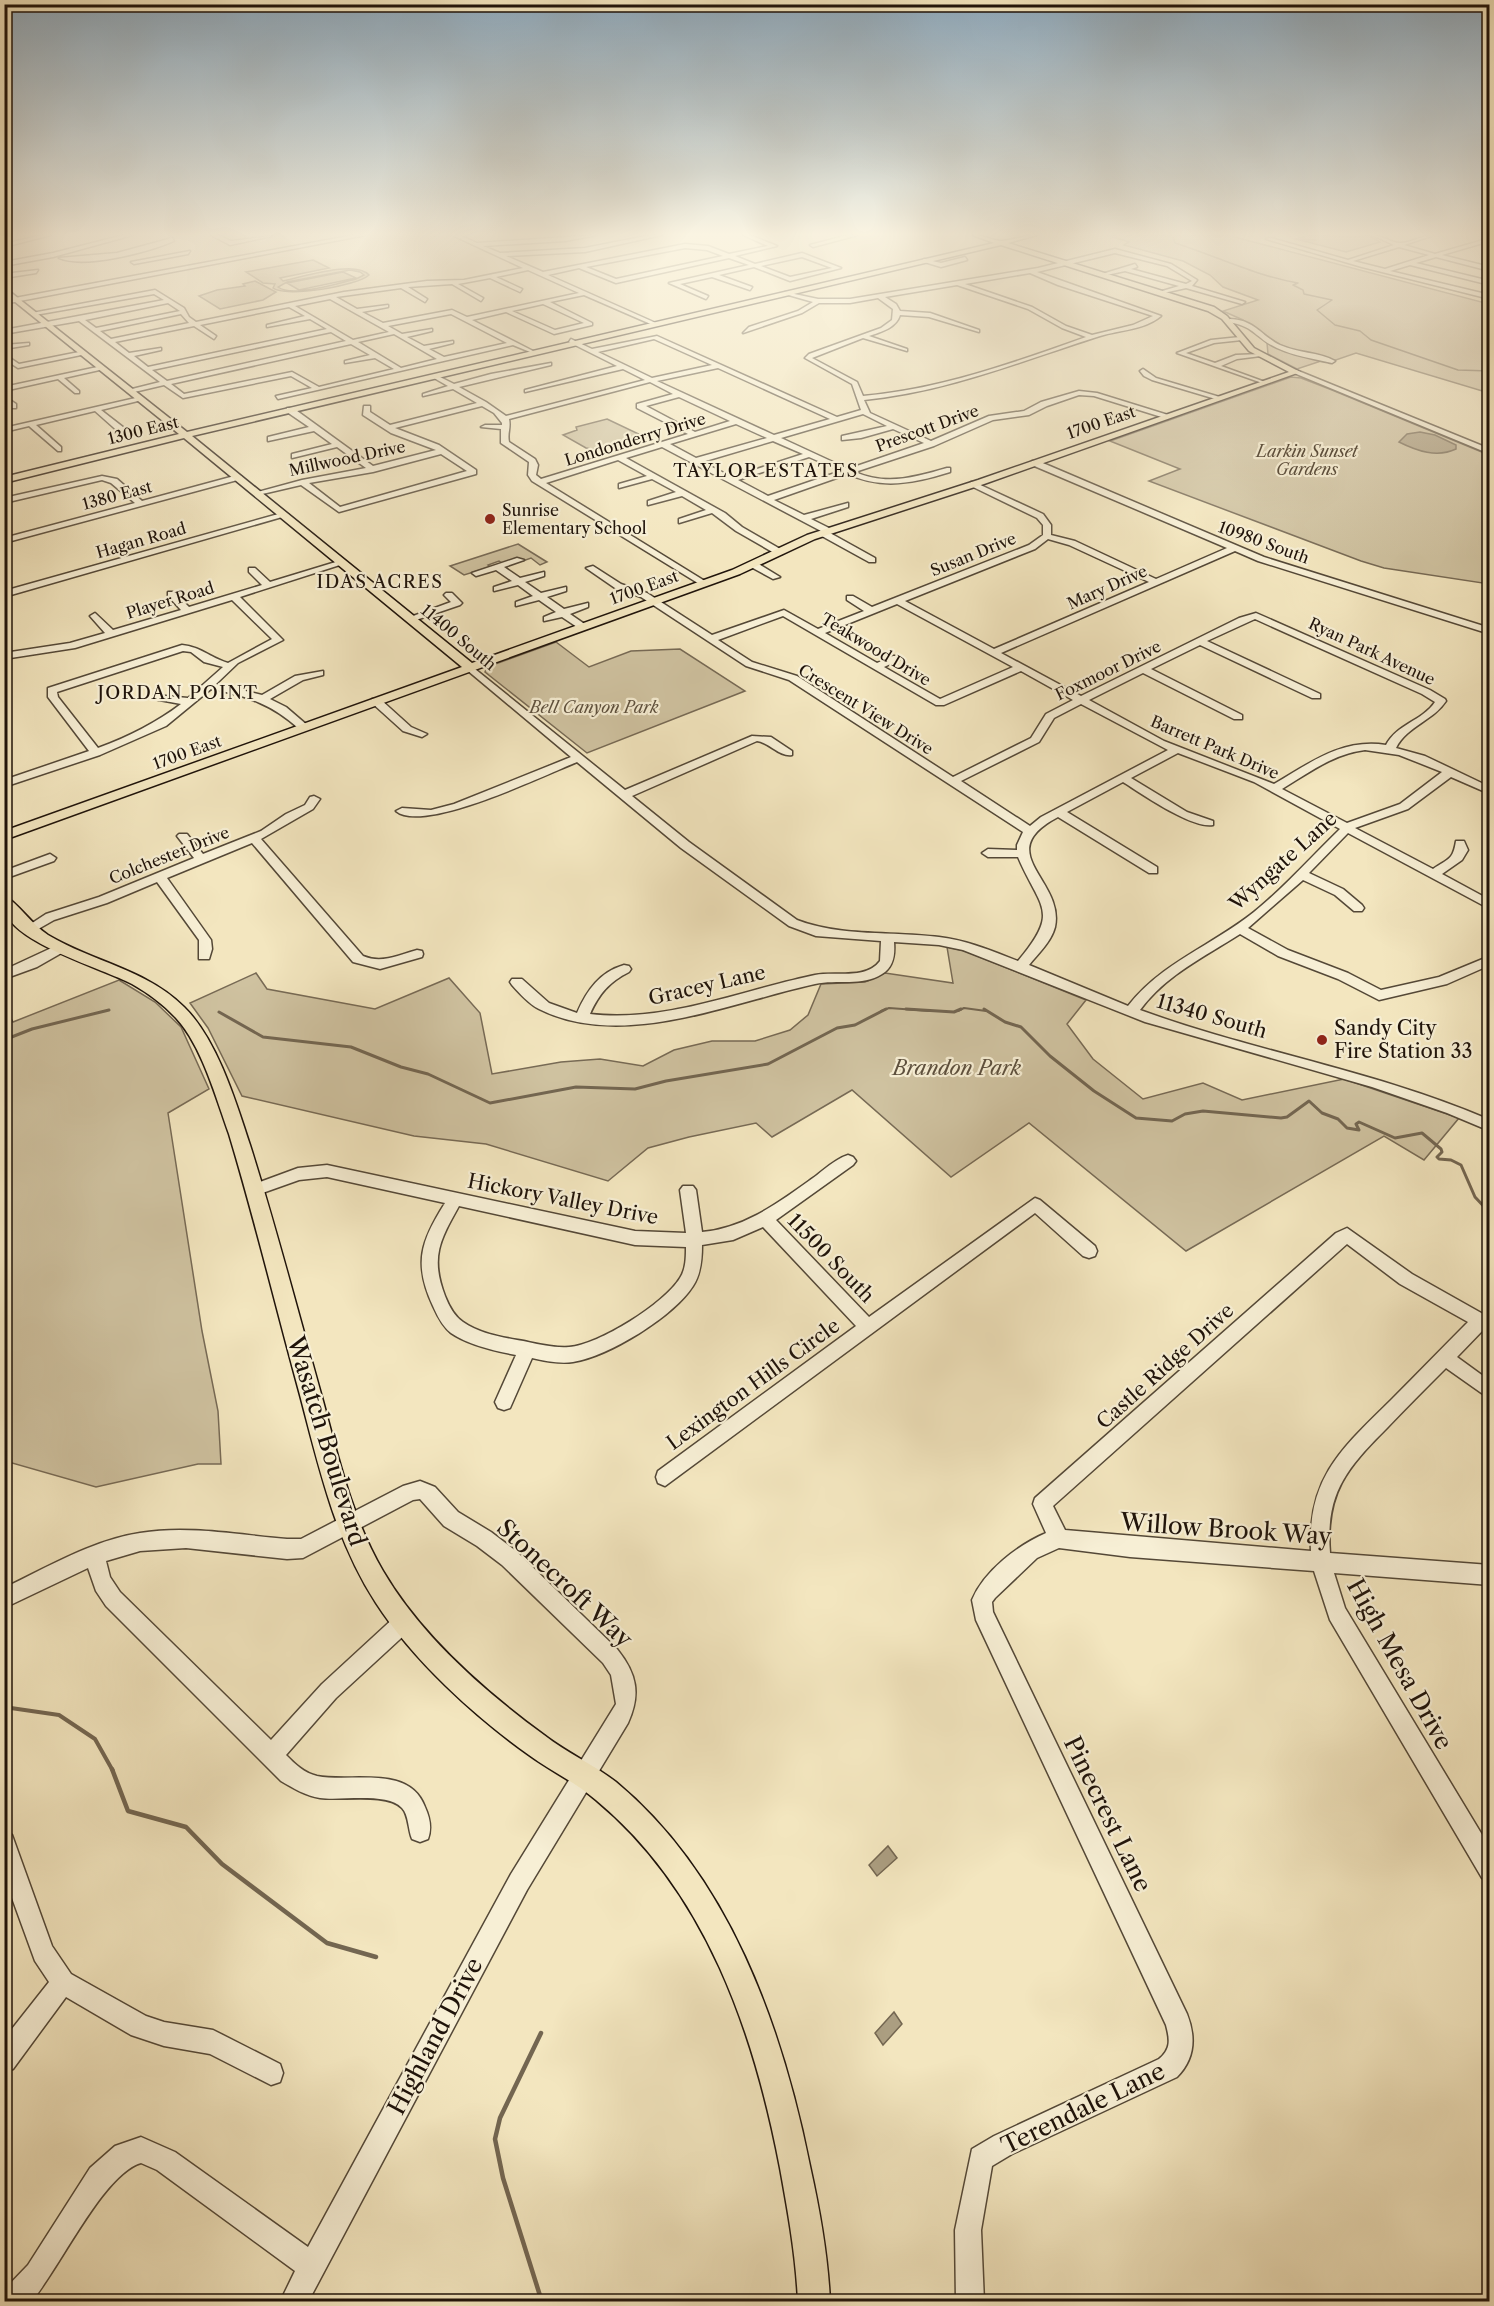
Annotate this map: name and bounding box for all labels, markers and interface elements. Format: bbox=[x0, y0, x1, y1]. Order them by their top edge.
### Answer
street label: Prescott Drive bbox=[873, 400, 981, 456]
street label: 1700 East bbox=[1064, 401, 1138, 443]
street label: Londonderry Drive bbox=[562, 408, 708, 470]
street label: 1300 East bbox=[106, 411, 181, 448]
street label: Millwood Drive bbox=[287, 436, 407, 480]
park label: Larkin Sunset Gardens bbox=[1254, 441, 1359, 479]
district label: TAYLOR ESTATES bbox=[673, 460, 859, 482]
street label: 1380 East bbox=[80, 476, 154, 514]
place label: Sunrise Elementary School bbox=[502, 500, 647, 538]
marker: Sunrise Elementary School bbox=[483, 512, 497, 526]
street label: 10980 South bbox=[1216, 516, 1312, 568]
street label: Hagan Road bbox=[94, 518, 189, 562]
street label: Susan Drive bbox=[927, 528, 1019, 580]
street label: Mary Drive bbox=[1064, 560, 1150, 614]
street label: 1700 East bbox=[607, 565, 681, 609]
district label: IDAS ACRES bbox=[317, 571, 444, 593]
street label: Player Road bbox=[124, 577, 217, 623]
street label: 11400 South bbox=[417, 600, 501, 674]
street label: Teakwood Drive bbox=[817, 608, 935, 690]
street label: Ryan Park Avenue bbox=[1306, 613, 1438, 689]
street label: Foxmoor Drive bbox=[1052, 636, 1164, 704]
street label: Crescent View Drive bbox=[795, 659, 937, 759]
district label: JORDAN POINT bbox=[94, 682, 259, 704]
park label: Bell Canyon Park bbox=[528, 697, 659, 717]
street label: Barrett Park Drive bbox=[1148, 711, 1282, 783]
street label: 1700 East bbox=[150, 730, 224, 774]
street label: Wyngate Lane bbox=[1224, 806, 1342, 916]
street label: Colchester Drive bbox=[106, 822, 232, 888]
street label: Gracey Lane bbox=[646, 960, 768, 1010]
street label: 11340 South bbox=[1154, 989, 1270, 1043]
place label: Sandy City Fire Station 33 bbox=[1334, 1016, 1473, 1063]
marker: Sandy City Fire Station 33 bbox=[1315, 1033, 1329, 1047]
park label: Brandon Park bbox=[891, 1056, 1022, 1080]
street label: Hickory Valley Drive bbox=[466, 1169, 660, 1229]
street label: 11500 South bbox=[783, 1208, 880, 1308]
street label: Castle Ridge Drive bbox=[1092, 1298, 1238, 1434]
street label: Lexington Hills Circle bbox=[662, 1313, 844, 1455]
street label: Wasatch Boulevard bbox=[281, 1331, 373, 1550]
street label: Willow Brook Way bbox=[1118, 1507, 1333, 1551]
street label: Stonecroft Way bbox=[491, 1513, 639, 1654]
street label: High Mesa Drive bbox=[1341, 1574, 1459, 1754]
street label: Pinecrest Lane bbox=[1058, 1731, 1158, 1897]
street label: Highland Drive bbox=[381, 1952, 489, 2120]
street label: Terendale Lane bbox=[996, 2056, 1170, 2160]

